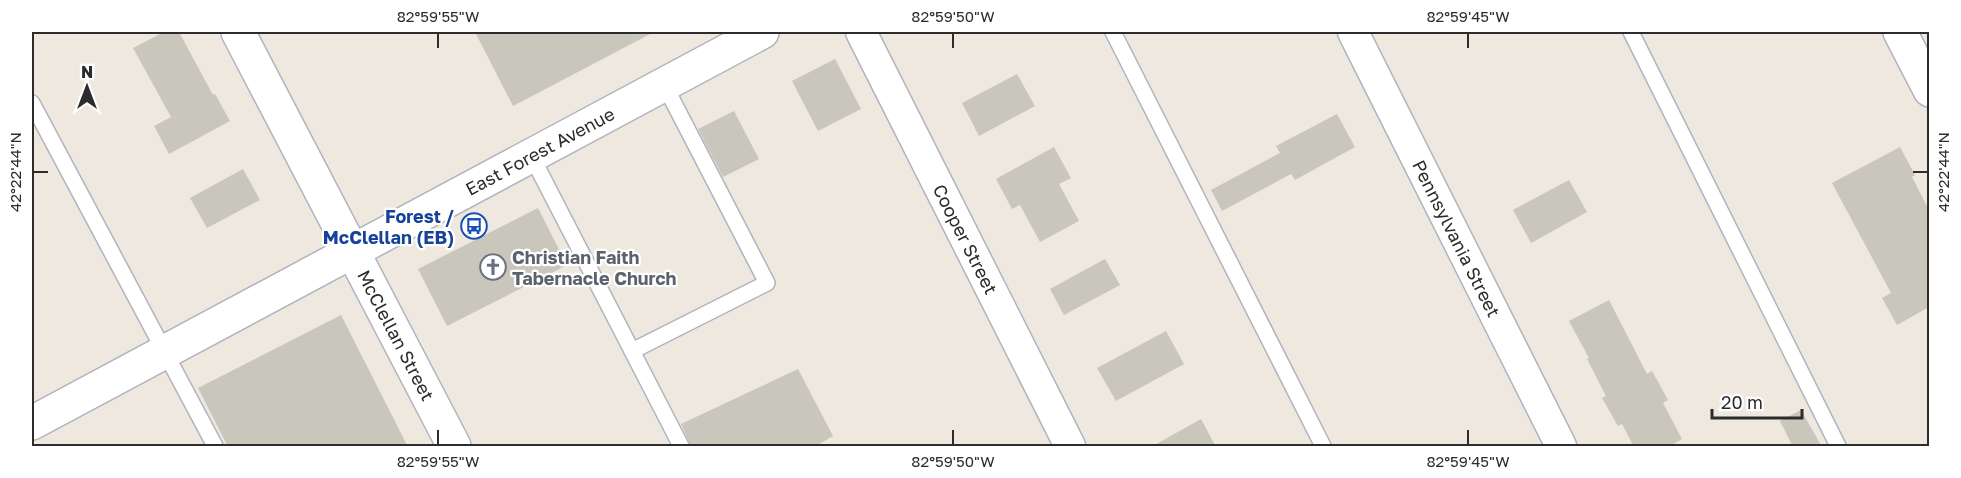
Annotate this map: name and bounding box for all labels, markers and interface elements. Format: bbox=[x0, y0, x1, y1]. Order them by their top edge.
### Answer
text: 82°59'55"W bbox=[397, 7, 479, 25]
text: 82°59'50"W bbox=[911, 7, 995, 25]
text: 82°59'45"W bbox=[1426, 7, 1510, 25]
north arrow bbox=[57, 57, 117, 117]
text: N bbox=[81, 62, 93, 82]
street label: East Forest Avenue bbox=[462, 102, 618, 200]
text: 42°22'44"N bbox=[6, 132, 24, 212]
text: 42°22'44"N bbox=[1934, 132, 1952, 212]
street label: Pennsylvania Street bbox=[1408, 156, 1505, 321]
street label: Cooper Street bbox=[929, 180, 1002, 298]
place label: Forest / McClellan (EB) bbox=[323, 205, 454, 248]
bus stop icon: Forest / McClellan (EB) bbox=[459, 211, 489, 241]
place label: Christian Faith Tabernacle Church bbox=[512, 246, 677, 289]
church icon: Christian Faith Tabernacle Church bbox=[478, 252, 508, 282]
street label: McClellan Street bbox=[353, 266, 439, 404]
scale bar bbox=[1712, 382, 1802, 420]
text: 20 m bbox=[1721, 391, 1763, 413]
text: 82°59'55"W bbox=[397, 452, 479, 470]
text: 82°59'50"W bbox=[911, 452, 995, 470]
text: 82°59'45"W bbox=[1426, 452, 1510, 470]

